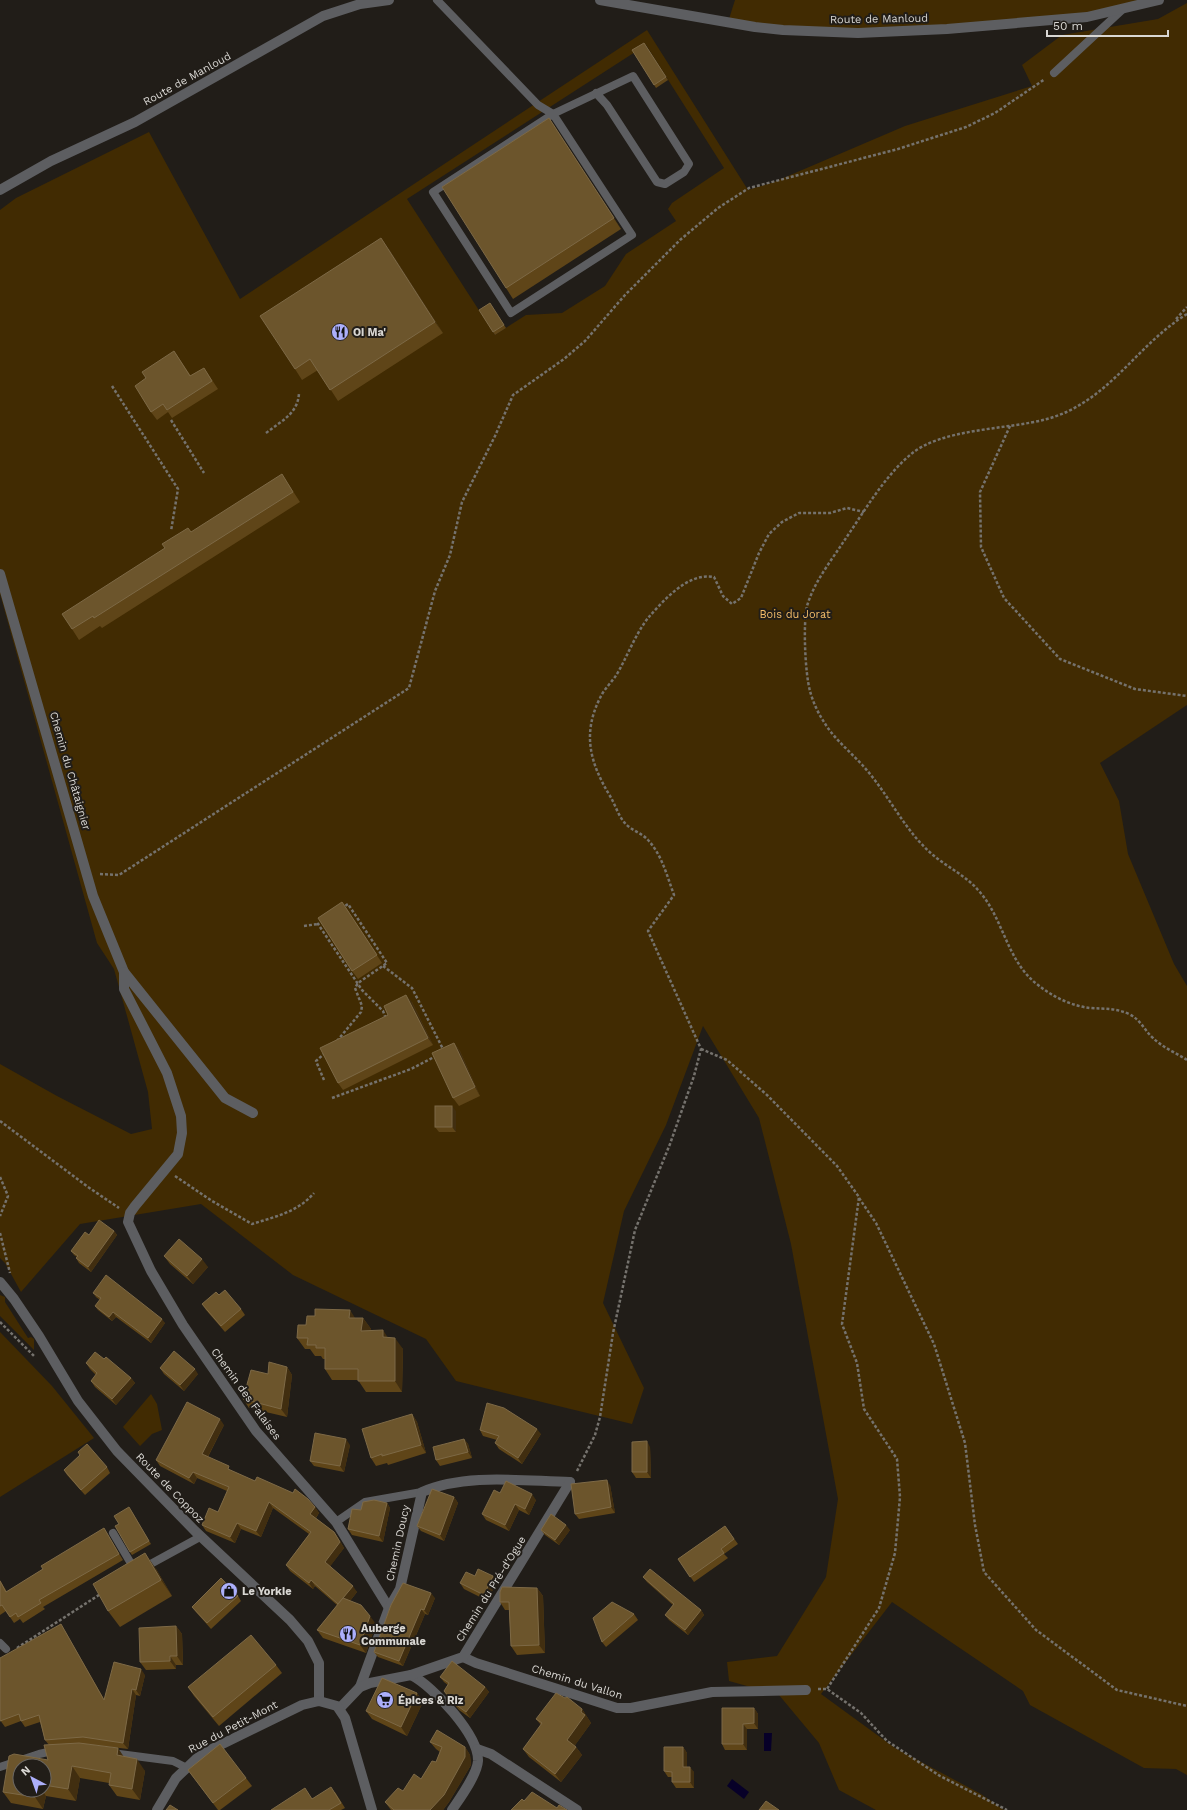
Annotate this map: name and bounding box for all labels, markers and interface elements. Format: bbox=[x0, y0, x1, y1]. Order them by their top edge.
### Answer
street label: Route de Manloud bbox=[830, 12, 928, 26]
scale bar bbox=[1047, 12, 1168, 38]
text: 50 m bbox=[1053, 19, 1083, 33]
street label: Route de Manloud bbox=[141, 50, 233, 108]
restaurant icon: Oi Ma' bbox=[330, 322, 350, 342]
place label: Oi Ma' bbox=[353, 326, 386, 339]
park label: Bois du Jorat bbox=[759, 608, 831, 621]
street label: Chemin du Châtaignier bbox=[47, 710, 93, 832]
street label: Chemin des Falaises bbox=[208, 1346, 284, 1443]
street label: Route de Coppoz bbox=[133, 1450, 207, 1526]
street label: Chemin Doucy bbox=[384, 1503, 412, 1582]
street label: Chemin du Pré-d'Ogue bbox=[453, 1534, 529, 1644]
shop icon: Le Yorkie bbox=[219, 1581, 239, 1601]
place label: Le Yorkie bbox=[242, 1585, 292, 1598]
place label: Auberge Communale bbox=[361, 1622, 426, 1648]
restaurant icon: Auberge Communale bbox=[338, 1624, 358, 1644]
street label: Chemin du Vallon bbox=[530, 1662, 624, 1702]
supermarket icon: Épices & Riz bbox=[375, 1690, 395, 1710]
place label: Épices & Riz bbox=[398, 1694, 464, 1707]
street label: Rue du Petit-Mont bbox=[186, 1698, 280, 1756]
north arrow bbox=[12, 1758, 52, 1798]
text: N bbox=[18, 1763, 33, 1778]

